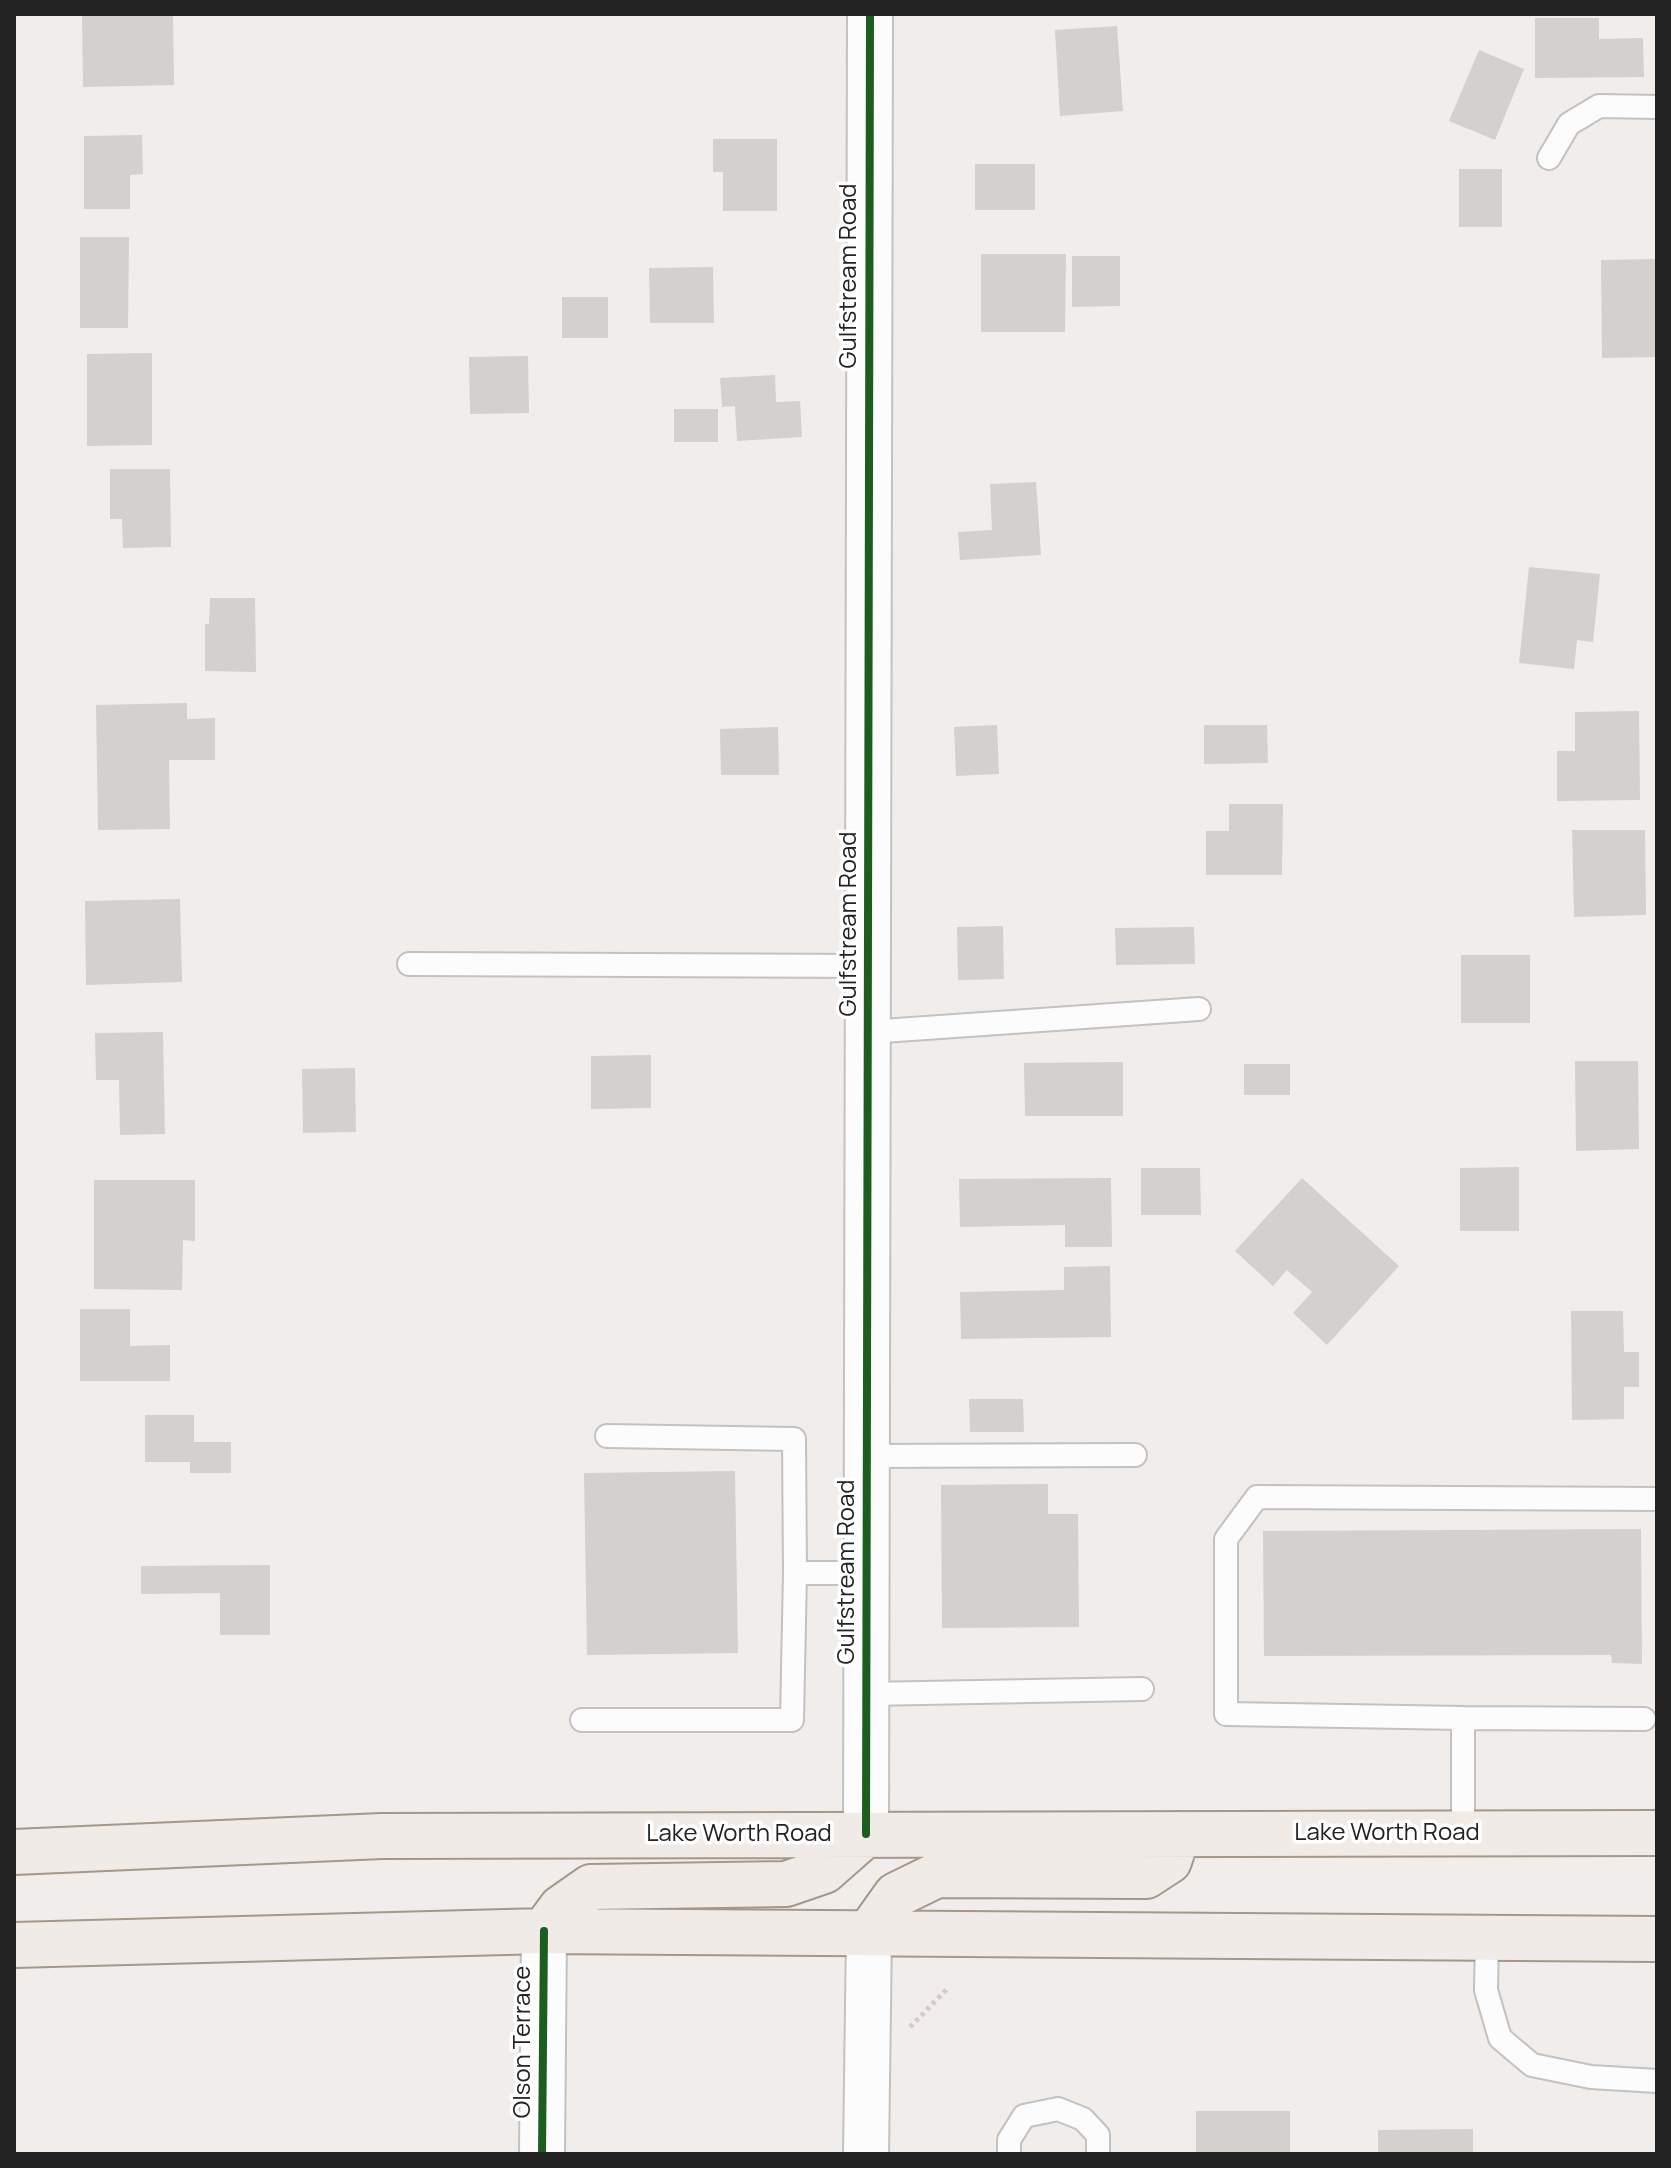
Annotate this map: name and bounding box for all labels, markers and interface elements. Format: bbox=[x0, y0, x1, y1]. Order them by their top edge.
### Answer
street label: Gulfstream Road bbox=[835, 183, 863, 369]
street label: Gulfstream Road bbox=[835, 831, 863, 1017]
street label: Gulfstream Road bbox=[833, 1479, 861, 1665]
street label: Lake Worth Road bbox=[1294, 1819, 1480, 1847]
street label: Lake Worth Road bbox=[646, 1820, 832, 1848]
street label: Olson Terrace bbox=[509, 1966, 537, 2118]

